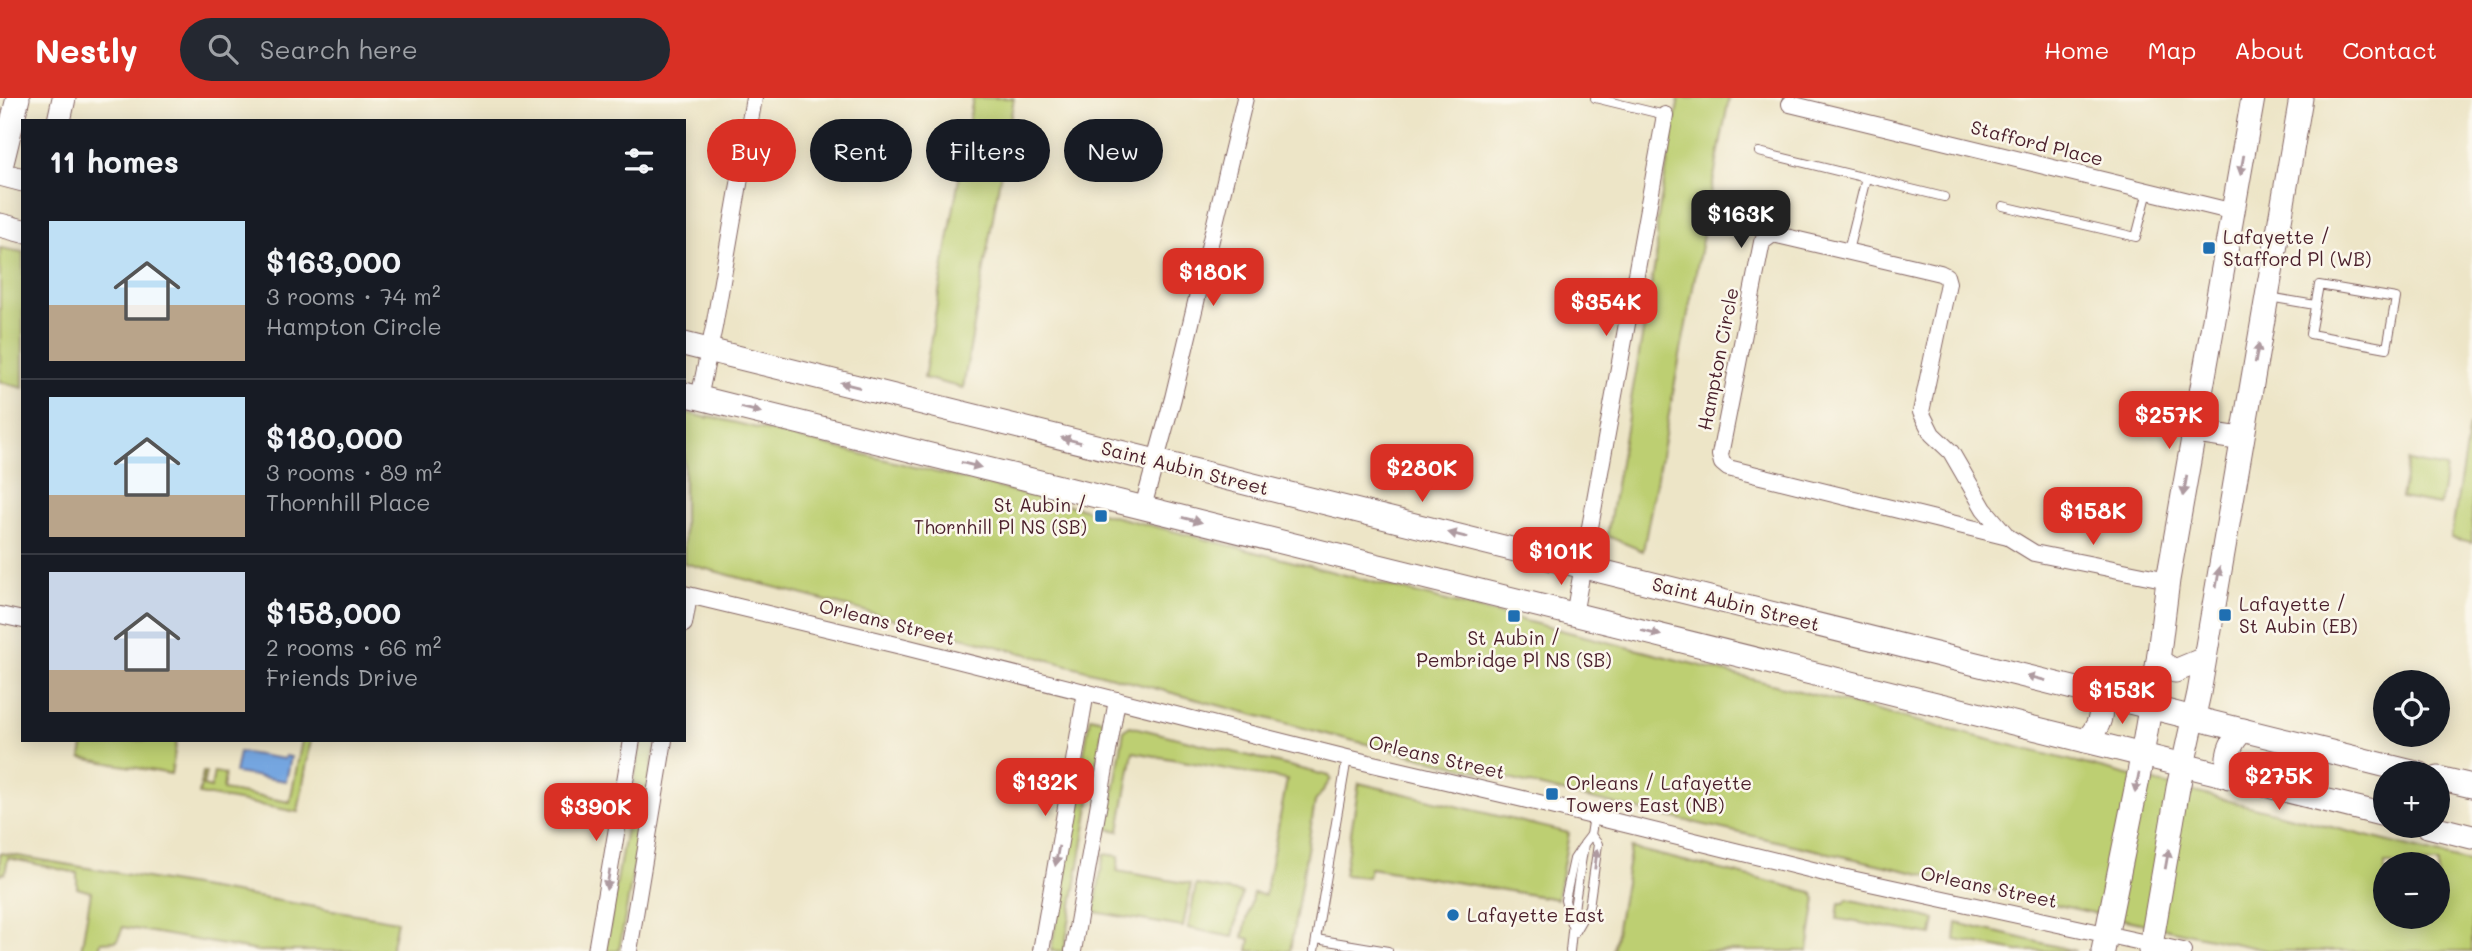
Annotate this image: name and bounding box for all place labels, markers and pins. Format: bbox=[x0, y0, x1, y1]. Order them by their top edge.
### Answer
pin: $163K bbox=[1692, 190, 1790, 250]
place label: Lafayette / Stafford Pl (WB) bbox=[2223, 224, 2371, 271]
marker: Lafayette / Stafford Pl (WB) bbox=[2201, 240, 2217, 256]
pin: $180K bbox=[1164, 248, 1262, 308]
pin: $354K bbox=[1557, 278, 1655, 338]
pin: $257K bbox=[2120, 392, 2218, 451]
pin: $280K bbox=[1373, 444, 1471, 504]
pin: $158K bbox=[2044, 488, 2142, 547]
place label: St Aubin / Thornhill Pl NS (SB) bbox=[914, 492, 1087, 539]
marker: St Aubin / Thornhill Pl NS (SB) bbox=[1093, 508, 1109, 524]
pin: $101K bbox=[1512, 528, 1610, 587]
place label: Lafayette / St Aubin (EB) bbox=[2239, 591, 2358, 638]
marker: Lafayette / St Aubin (EB) bbox=[2217, 607, 2233, 623]
marker: St Aubin / Pembridge Pl NS (SB) bbox=[1506, 608, 1522, 624]
place label: St Aubin / Pembridge Pl NS (SB) bbox=[1416, 625, 1612, 672]
pin: $153K bbox=[2073, 666, 2171, 726]
pin: $275K bbox=[2230, 752, 2328, 812]
pin: $132K bbox=[996, 758, 1094, 818]
place label: Orleans / Lafayette Towers East (NB) bbox=[1566, 770, 1752, 817]
pin: $390K bbox=[547, 784, 645, 843]
marker: Orleans / Lafayette Towers East (NB) bbox=[1544, 786, 1560, 802]
place label: Lafayette East bbox=[1467, 902, 1605, 927]
marker: Lafayette East bbox=[1445, 907, 1461, 923]

